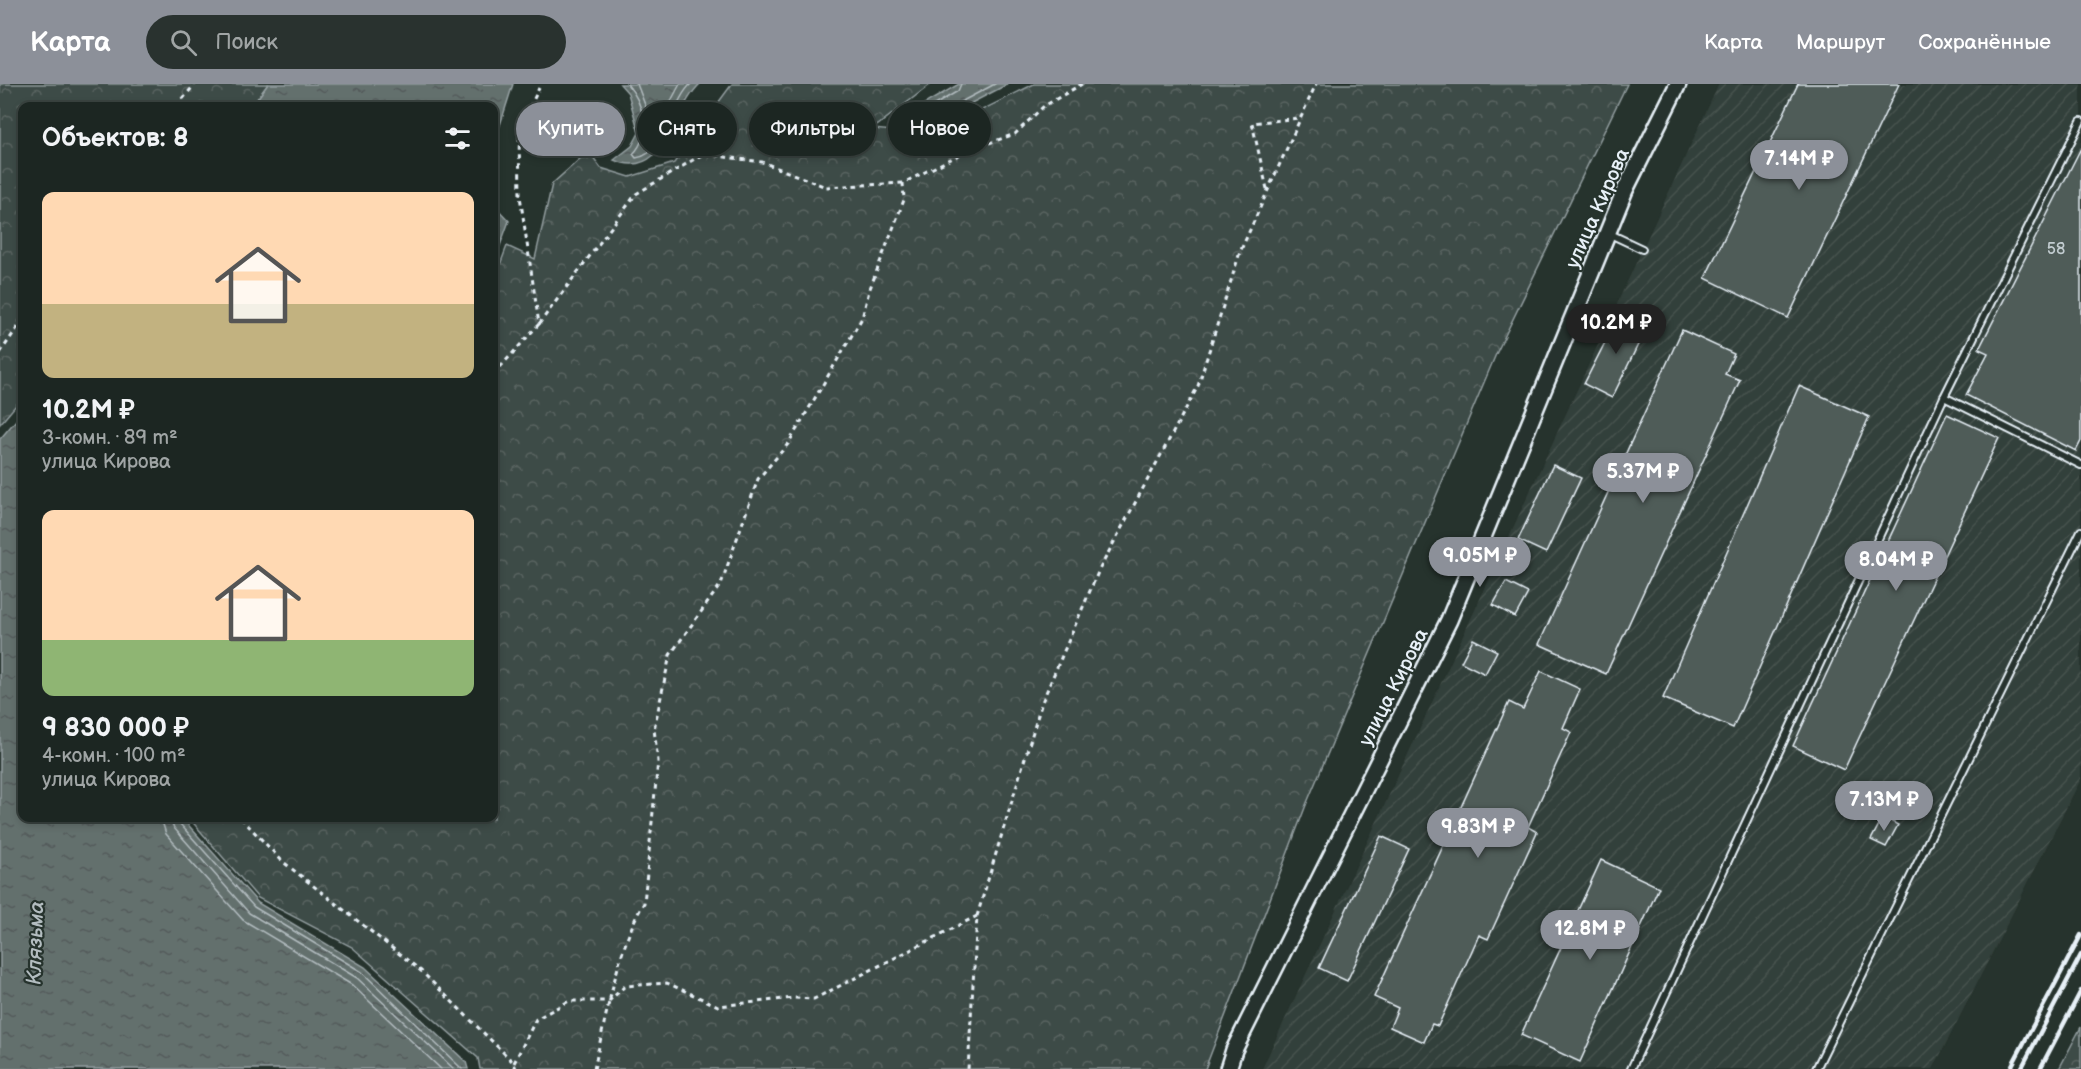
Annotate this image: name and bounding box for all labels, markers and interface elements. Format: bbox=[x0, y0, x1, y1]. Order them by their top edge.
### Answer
search box bbox=[146, 15, 566, 69]
text: Карта bbox=[30, 26, 110, 59]
icon: search bbox=[167, 26, 200, 59]
text: Поиск bbox=[215, 29, 278, 56]
text: Карта bbox=[1704, 30, 1763, 55]
text: Маршрут bbox=[1796, 30, 1885, 55]
text: Сохранённые bbox=[1918, 30, 2051, 55]
chip: Купить bbox=[516, 102, 625, 156]
chip: Снять bbox=[637, 102, 737, 156]
chip: Фильтры bbox=[749, 102, 876, 156]
chip: Новое bbox=[888, 102, 991, 156]
icon: filters bbox=[441, 122, 474, 155]
text: Объектов: 8 bbox=[42, 123, 189, 154]
pin: 7.14M ₽ bbox=[1744, 140, 1854, 191]
street label: улица Кирова bbox=[1561, 145, 1635, 272]
text: 7.14M ₽ bbox=[1764, 147, 1834, 171]
icon: home bbox=[204, 231, 312, 339]
house number: 58 bbox=[2047, 240, 2065, 259]
pin: 10.2M ₽ bbox=[1561, 304, 1671, 355]
text: 10.2M ₽ bbox=[1580, 311, 1652, 335]
text: 10.2M ₽ bbox=[42, 395, 135, 426]
text: 3-комн. · 89 m² bbox=[42, 426, 178, 450]
text: улица Кирова bbox=[42, 450, 171, 474]
pin: 5.37M ₽ bbox=[1588, 453, 1698, 504]
text: 5.37M ₽ bbox=[1607, 460, 1679, 484]
pin: 9.05M ₽ bbox=[1425, 537, 1535, 588]
pin: 8.04M ₽ bbox=[1841, 541, 1951, 592]
text: 9.05M ₽ bbox=[1443, 544, 1517, 568]
text: 8.04M ₽ bbox=[1859, 548, 1933, 572]
icon: home bbox=[204, 549, 312, 657]
street label: улица Кирова bbox=[1354, 624, 1434, 750]
text: 9 830 000 ₽ bbox=[42, 713, 189, 744]
text: 4-комн. · 100 m² bbox=[42, 744, 186, 768]
text: улица Кирова bbox=[42, 768, 171, 792]
pin: 7.13M ₽ bbox=[1829, 781, 1939, 832]
text: 7.13M ₽ bbox=[1849, 788, 1919, 812]
pin: 9.83M ₽ bbox=[1423, 808, 1533, 859]
text: 9.83M ₽ bbox=[1441, 815, 1515, 839]
water label: Клязьма bbox=[22, 901, 49, 985]
pin: 12.8M ₽ bbox=[1535, 910, 1645, 961]
text: 12.8M ₽ bbox=[1554, 917, 1626, 941]

